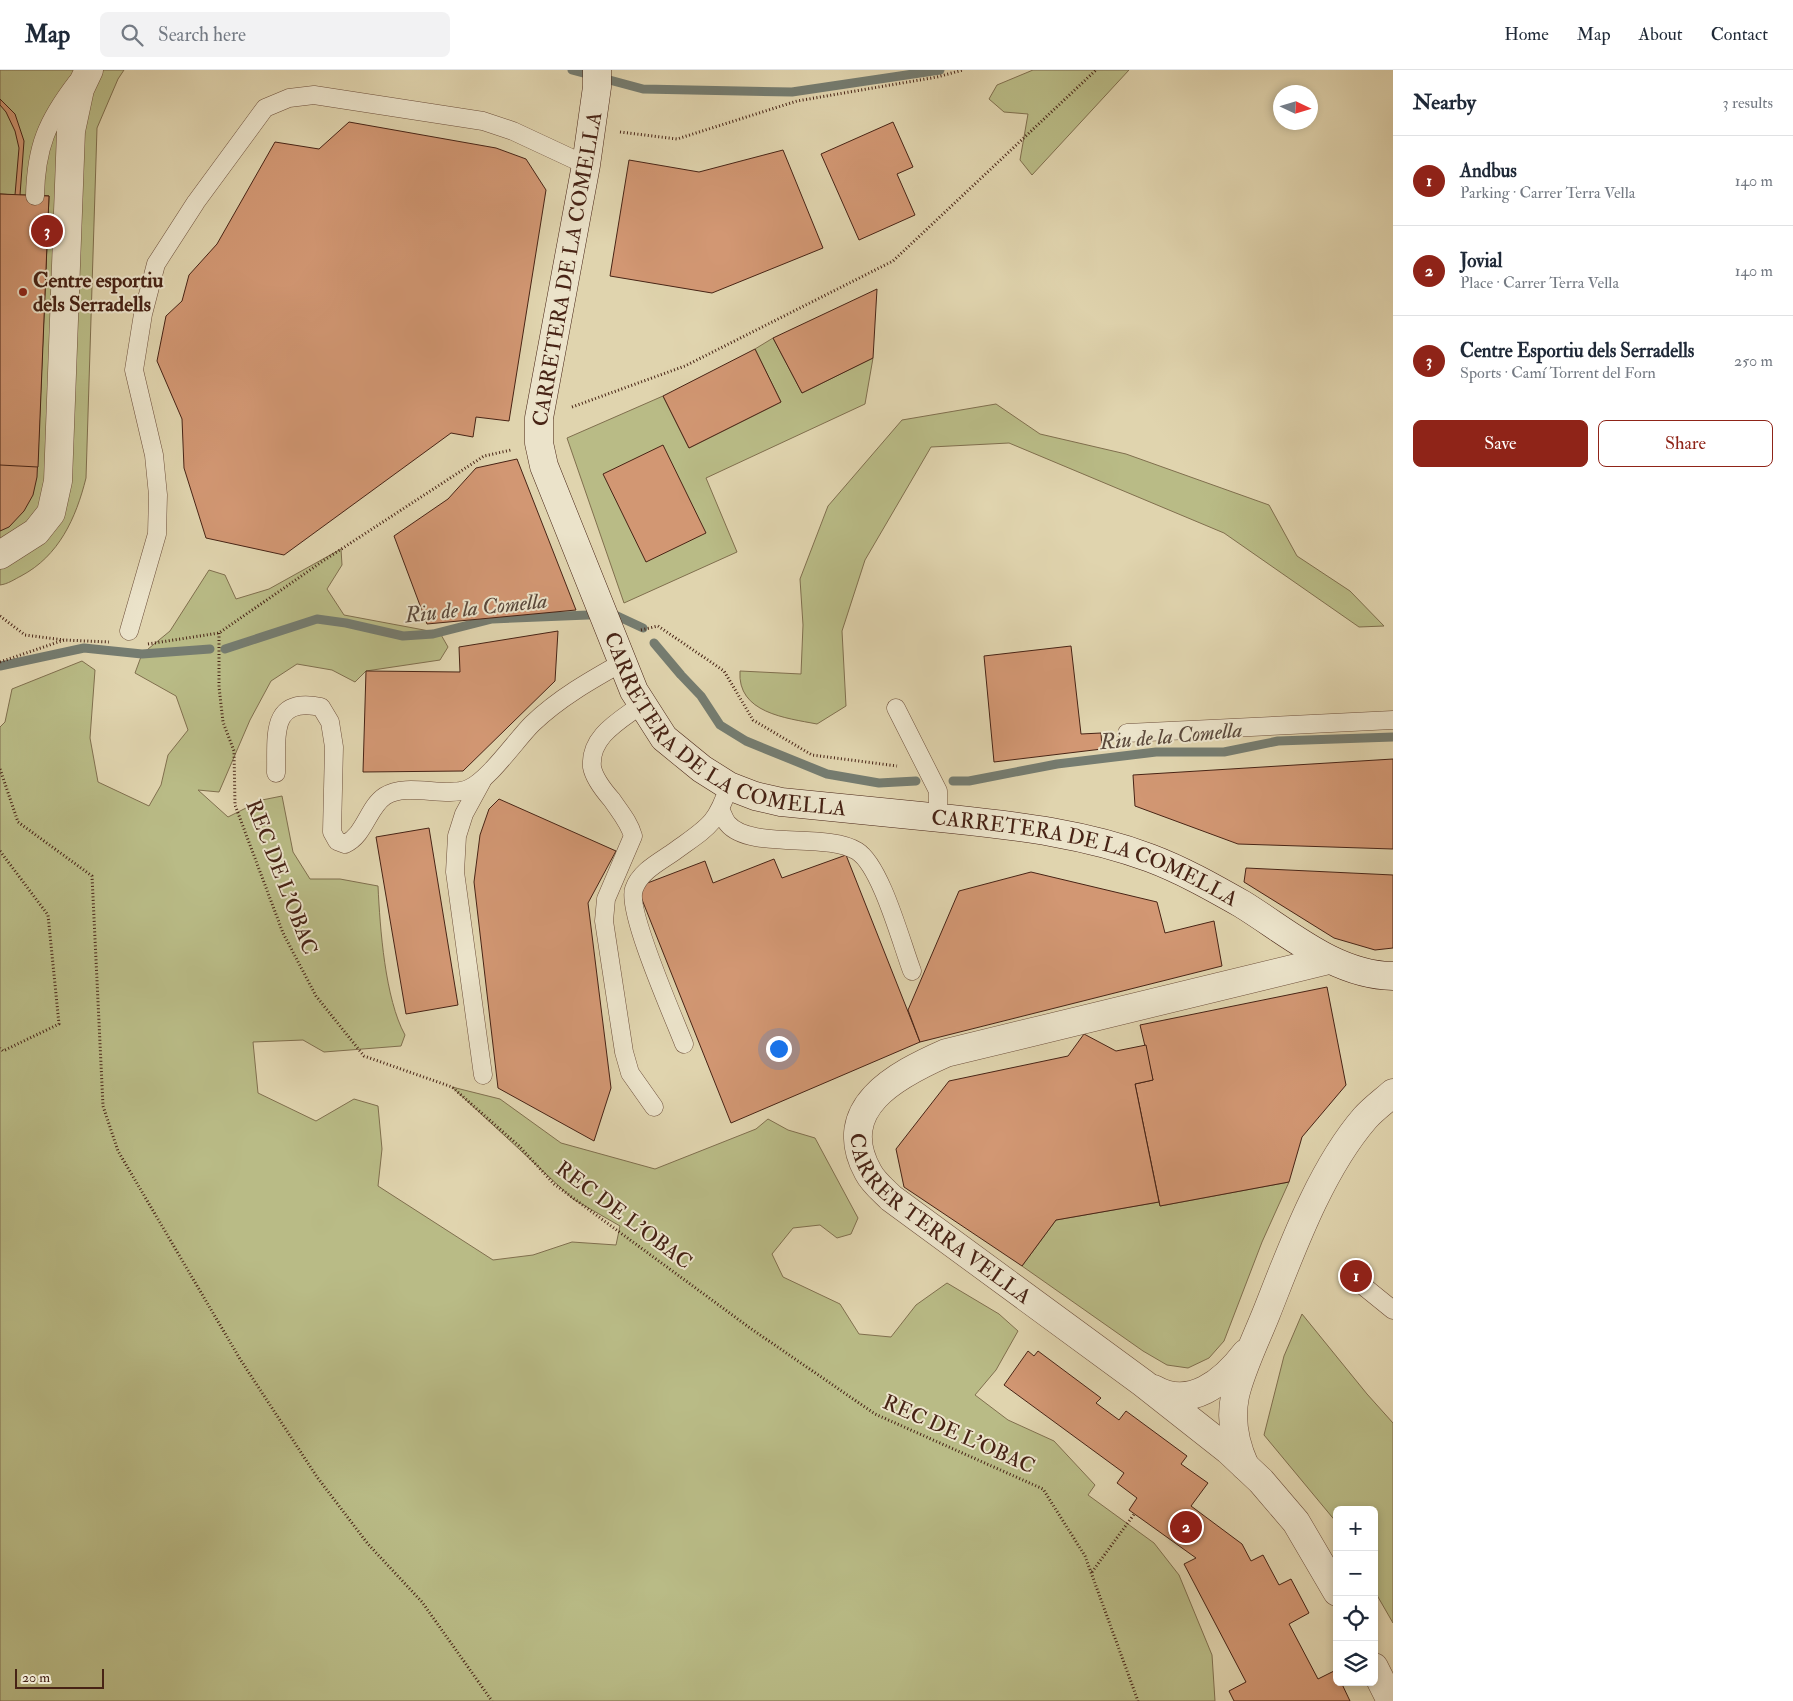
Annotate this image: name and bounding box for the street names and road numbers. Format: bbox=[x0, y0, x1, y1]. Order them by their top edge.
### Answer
street label: CARRETERA DE LA COMELLA bbox=[526, 110, 608, 429]
street label: CARRETERA DE LA COMELLA bbox=[598, 628, 847, 822]
street label: REC DE L'OBAC bbox=[240, 796, 324, 959]
street label: CARRETERA DE LA COMELLA bbox=[930, 804, 1242, 913]
street label: CARRER TERRA VELLA bbox=[844, 1132, 1036, 1310]
street label: REC DE L'OBAC bbox=[550, 1155, 697, 1276]
street label: REC DE L'OBAC bbox=[878, 1389, 1039, 1480]

